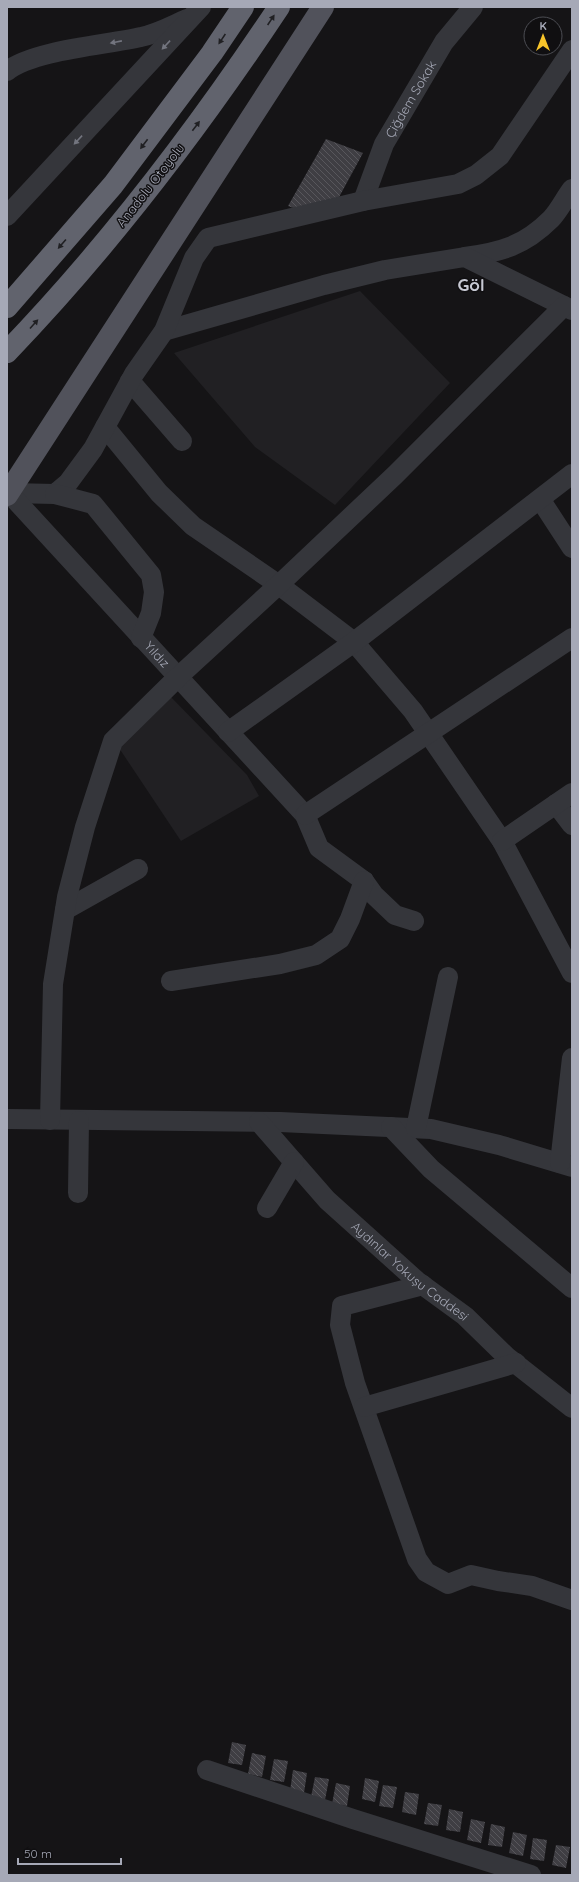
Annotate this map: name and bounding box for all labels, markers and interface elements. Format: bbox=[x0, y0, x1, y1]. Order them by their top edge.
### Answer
one-way arrow bbox=[267, 15, 275, 25]
north arrow bbox=[523, 16, 563, 56]
text: K bbox=[539, 19, 547, 33]
one-way arrow bbox=[218, 33, 225, 45]
one-way arrow bbox=[110, 39, 123, 45]
one-way arrow bbox=[162, 40, 171, 50]
street label: Çiğdem Sokak bbox=[382, 57, 439, 141]
one-way arrow bbox=[192, 120, 200, 131]
one-way arrow bbox=[73, 135, 82, 145]
one-way arrow bbox=[140, 138, 148, 149]
street label: Anadolu Otoyolu bbox=[113, 140, 187, 230]
one-way arrow bbox=[57, 239, 66, 249]
district label: Göl bbox=[457, 274, 485, 295]
one-way arrow bbox=[29, 319, 39, 329]
street label: Yıldız bbox=[141, 638, 173, 671]
street label: Aydınlar Yokuşu Caddesi bbox=[348, 1218, 473, 1324]
scale bar bbox=[18, 1840, 121, 1866]
text: 50 m bbox=[24, 1846, 52, 1861]

